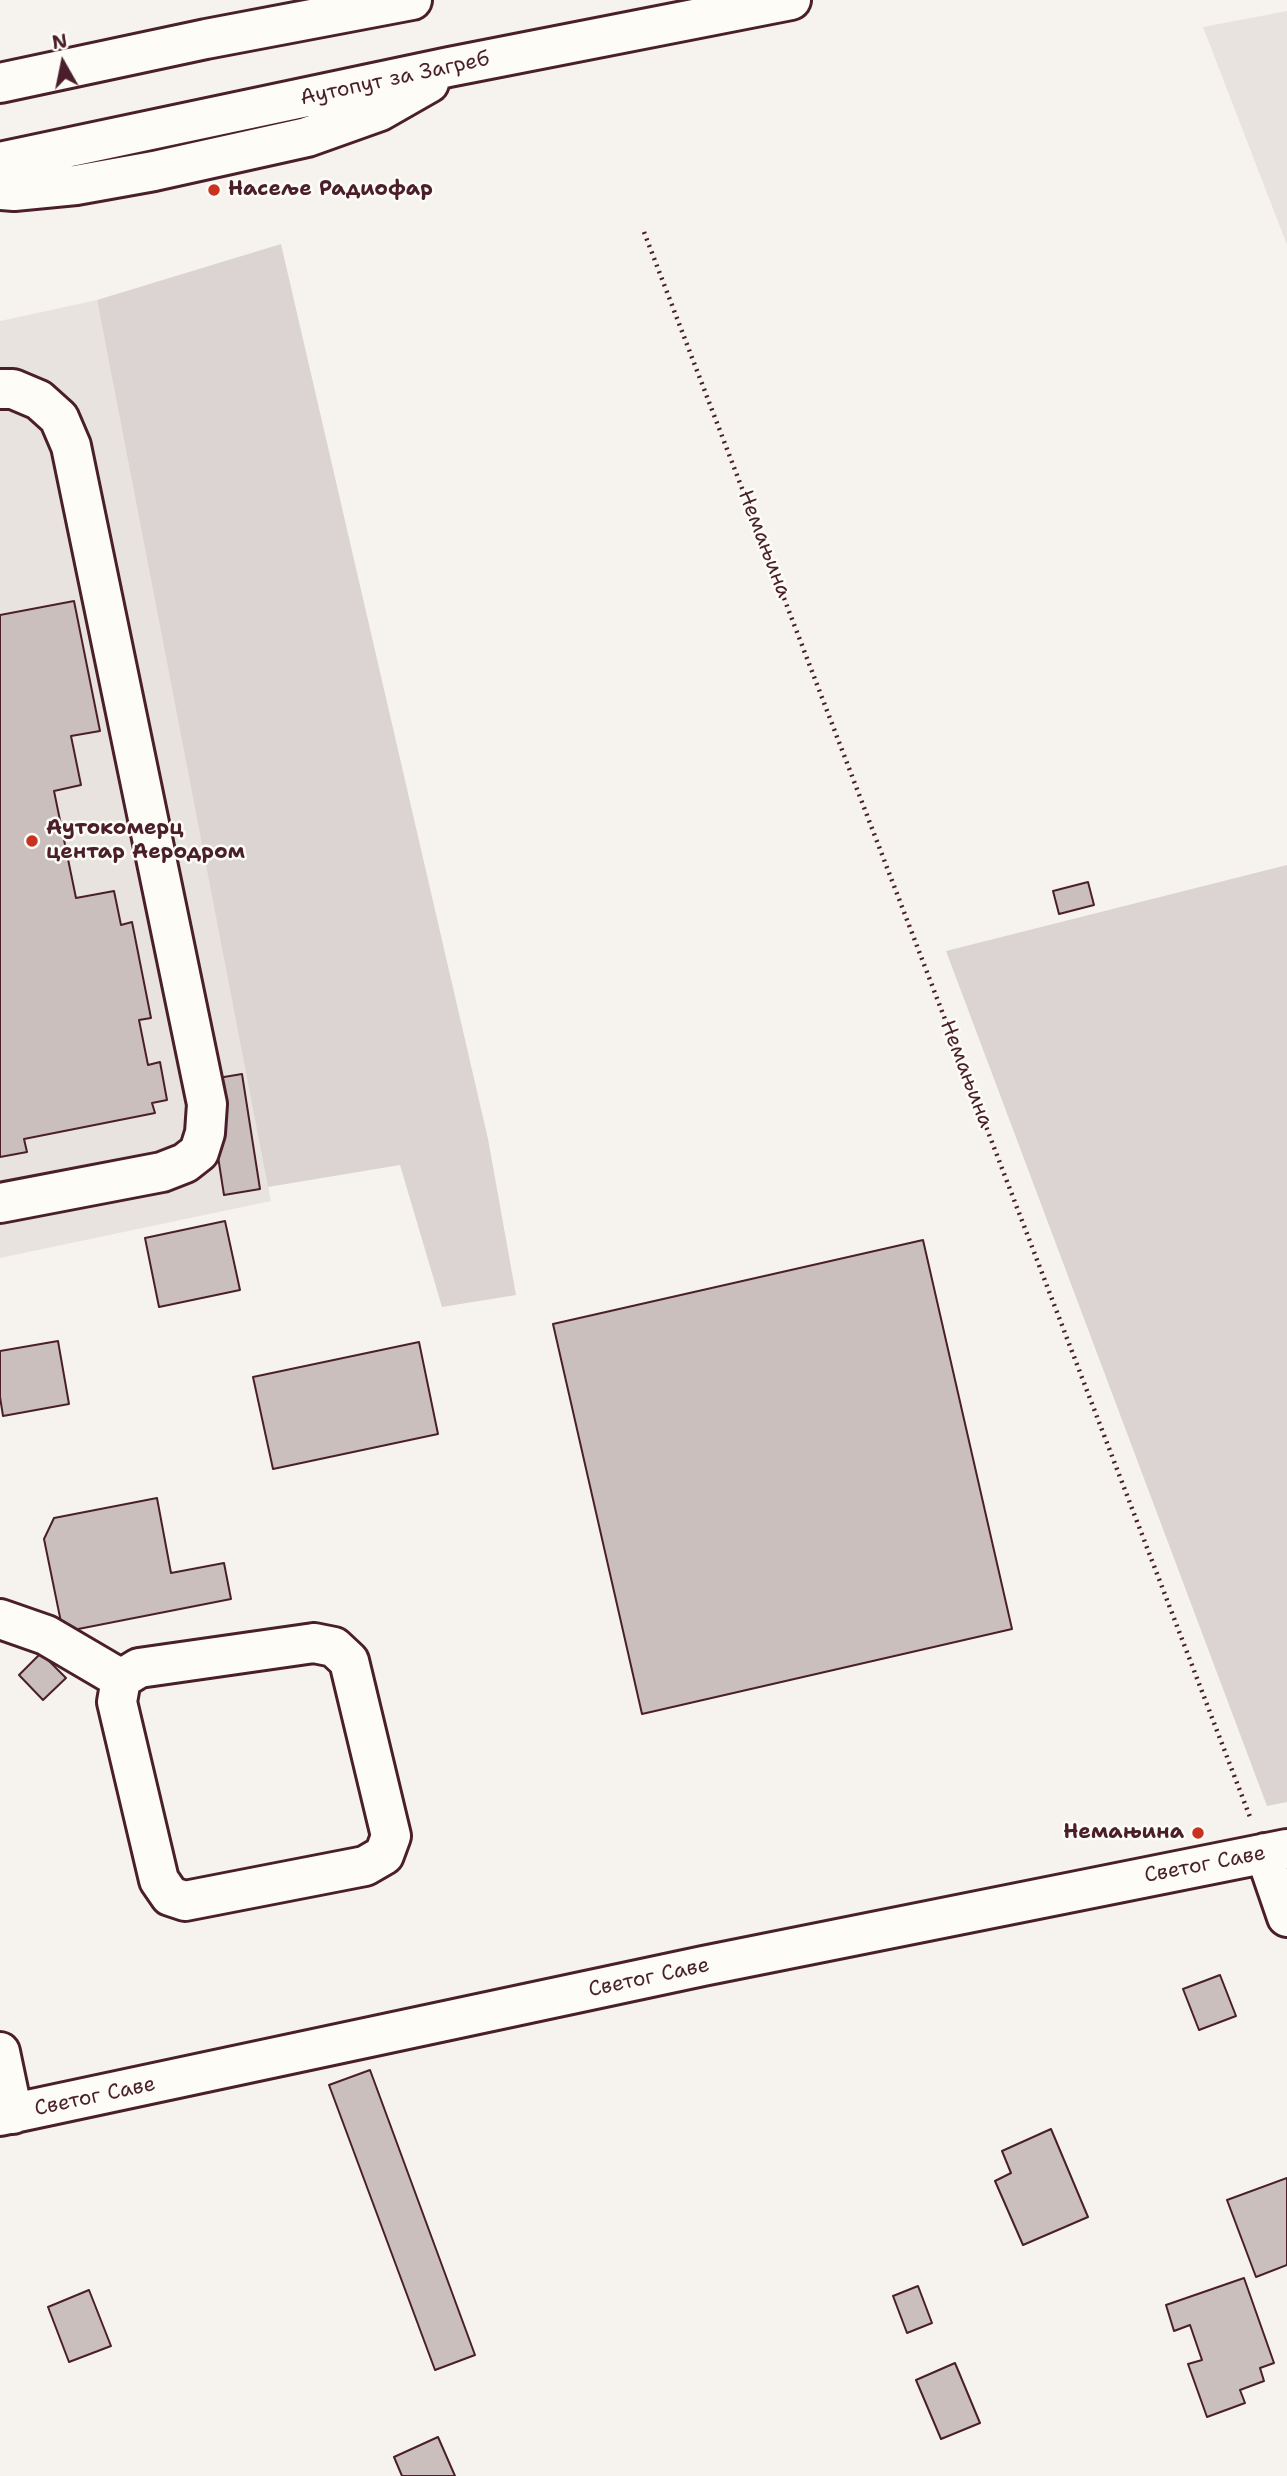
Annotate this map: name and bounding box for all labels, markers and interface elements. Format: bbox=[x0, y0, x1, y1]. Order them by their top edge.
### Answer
north arrow bbox=[28, 28, 98, 98]
text: N bbox=[50, 28, 69, 55]
street label: Аутопут за Загреб bbox=[298, 47, 492, 111]
place label: Насеље Радиофар bbox=[228, 177, 433, 203]
marker: Насеље Радиофар bbox=[206, 182, 222, 198]
street label: Немањина bbox=[732, 487, 796, 601]
place label: Аутокомерц центар Аеродром bbox=[46, 816, 245, 866]
marker: Аутокомерц центар Аеродром bbox=[24, 833, 40, 849]
street label: Немањина bbox=[934, 1017, 998, 1131]
place label: Немањина bbox=[1063, 1820, 1184, 1846]
marker: Немањина bbox=[1190, 1825, 1206, 1841]
street label: Светог Саве bbox=[1142, 1841, 1268, 1889]
street label: Светог Саве bbox=[586, 1953, 712, 2003]
street label: Светог Саве bbox=[32, 2072, 158, 2122]

